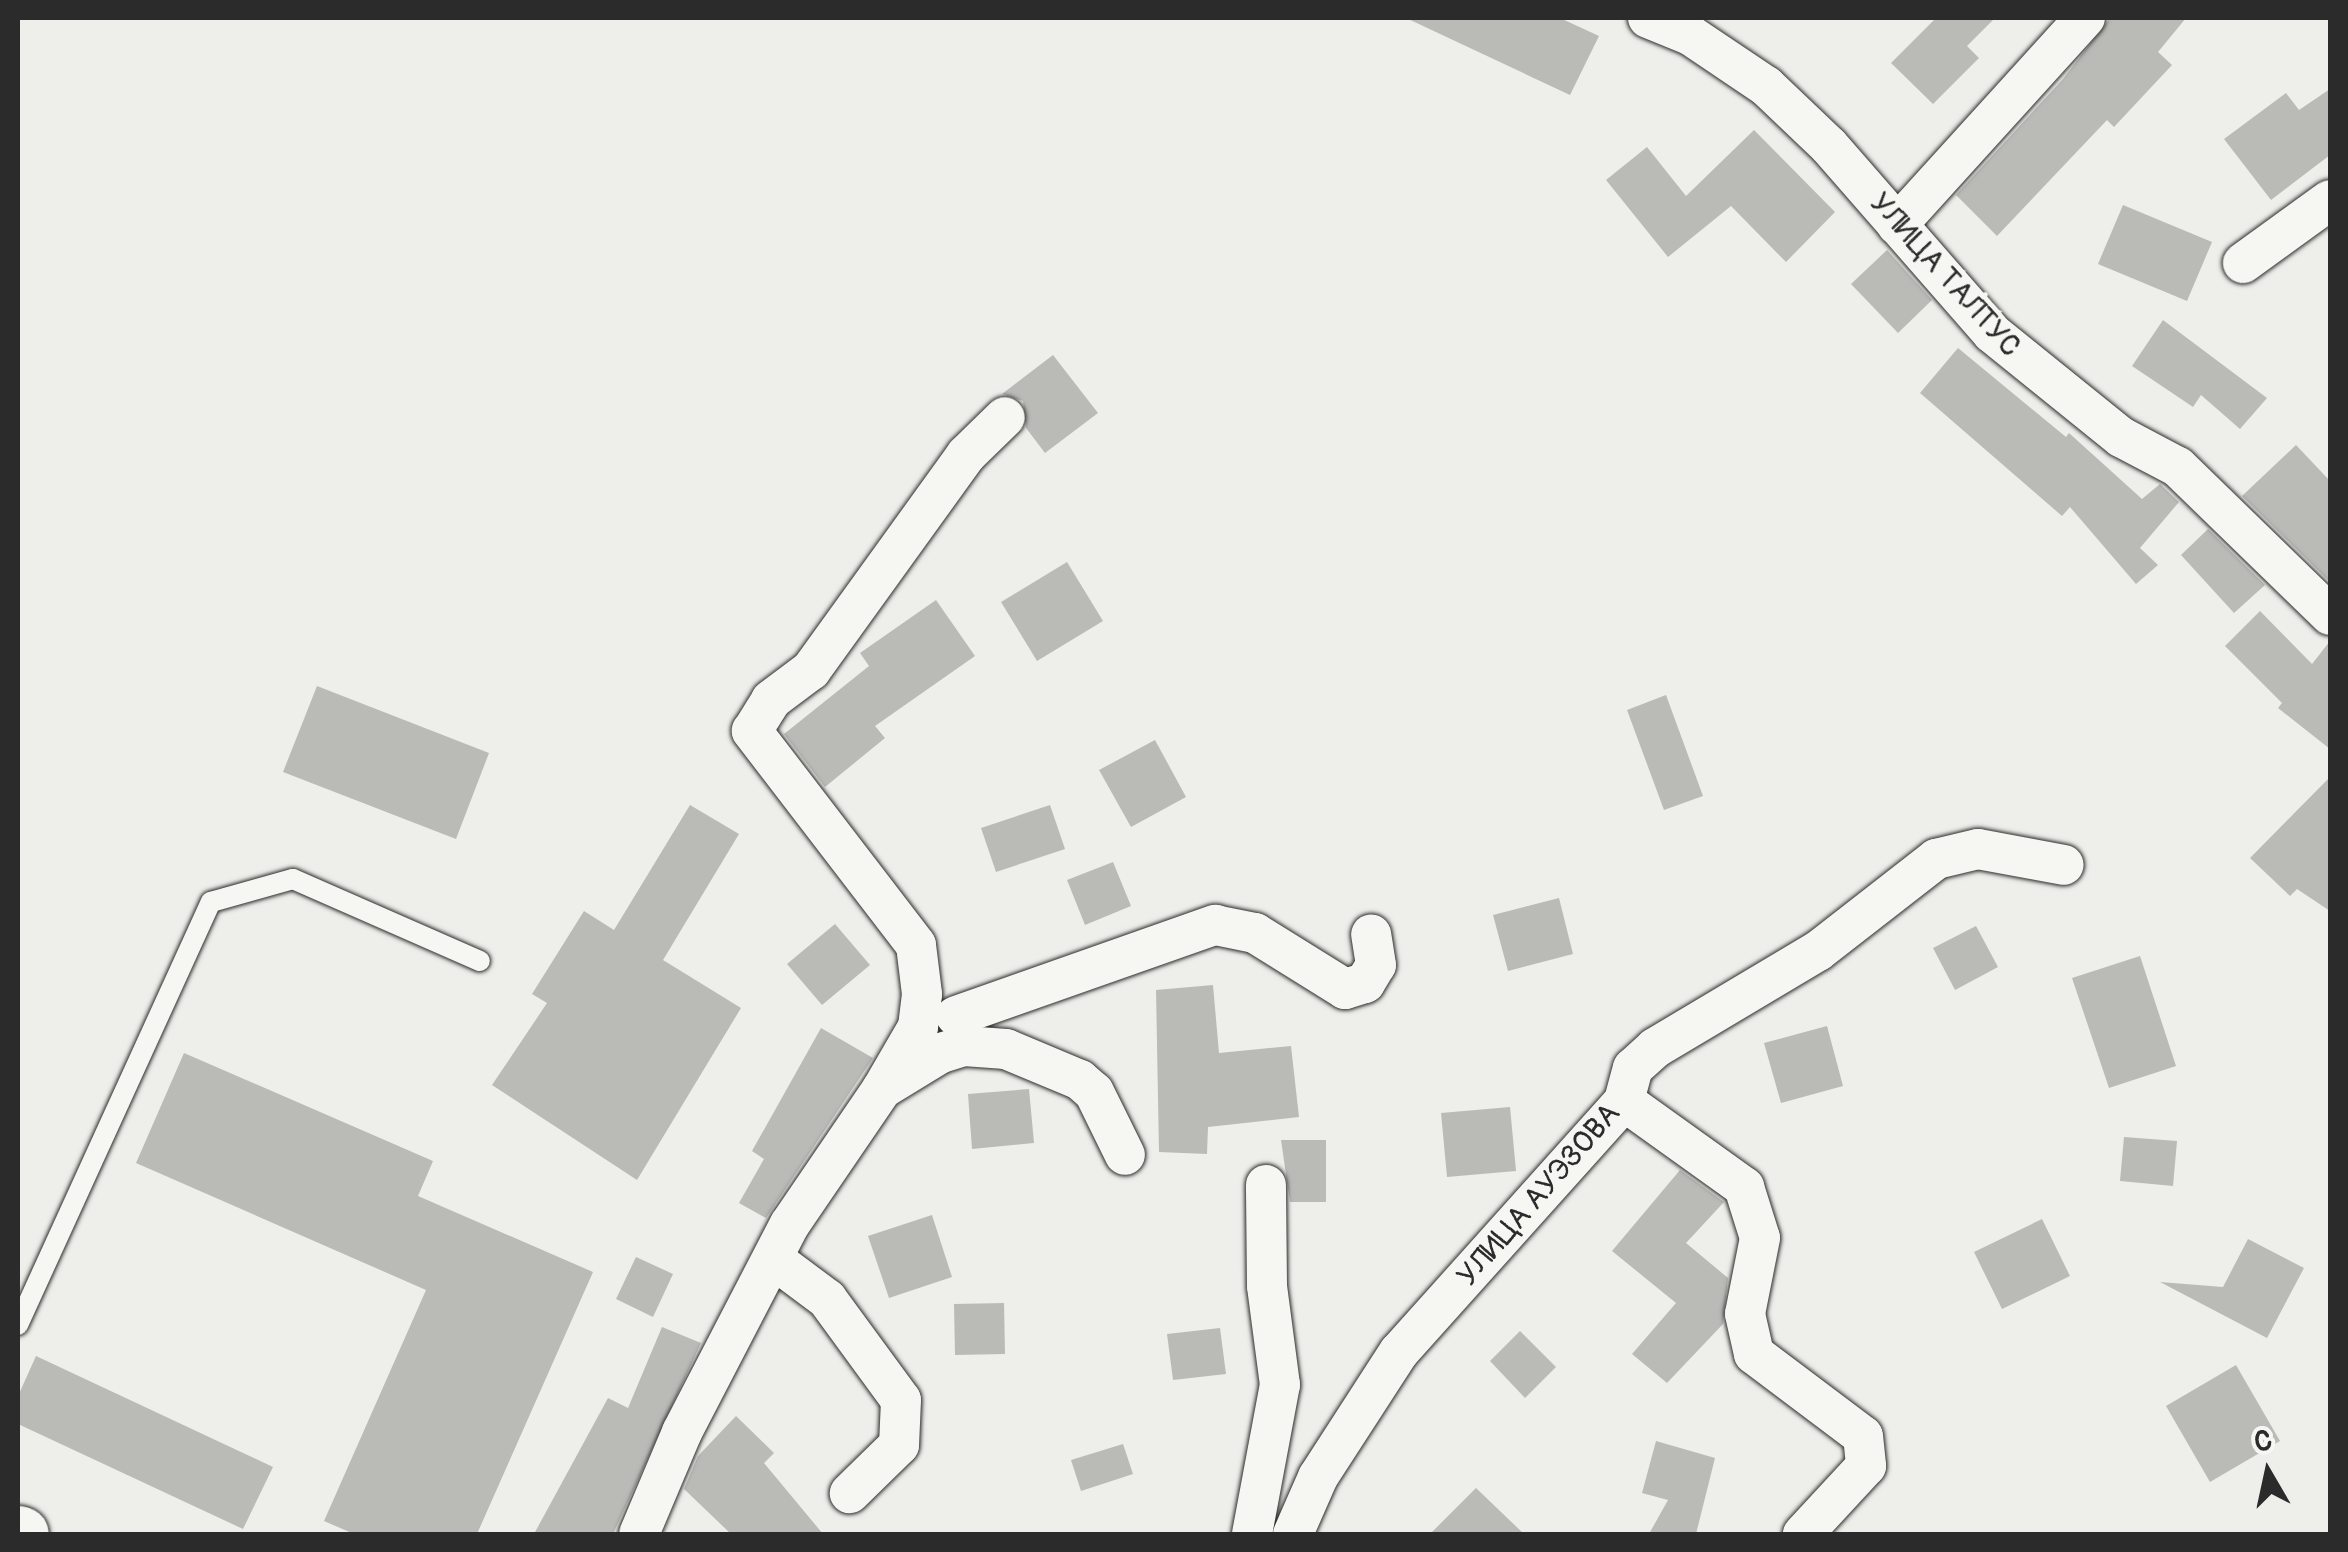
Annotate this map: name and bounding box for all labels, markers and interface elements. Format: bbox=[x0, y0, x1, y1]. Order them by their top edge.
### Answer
street label: УЛИЦА ТАЛТУС bbox=[1862, 185, 2028, 365]
street label: УЛИЦА АУЭЗОВА bbox=[1450, 1096, 1628, 1294]
north arrow bbox=[2218, 1422, 2318, 1522]
text: С bbox=[2252, 1423, 2275, 1461]

